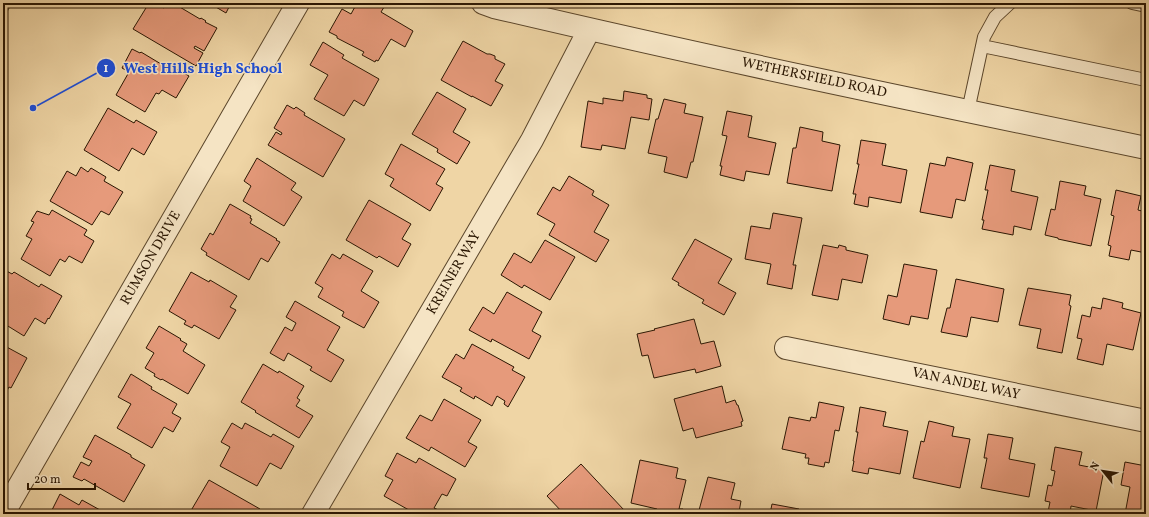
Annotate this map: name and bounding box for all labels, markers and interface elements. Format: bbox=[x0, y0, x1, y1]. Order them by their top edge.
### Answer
street label: WETHERSFIELD ROAD bbox=[740, 53, 888, 103]
callout: West Hills High School bbox=[96, 54, 290, 81]
text: West Hills High School bbox=[124, 59, 282, 80]
text: 1 bbox=[104, 61, 109, 77]
street label: RUMSON DRIVE bbox=[116, 207, 186, 309]
street label: KREINER WAY bbox=[422, 228, 486, 318]
street label: VAN ANDEL WAY bbox=[910, 363, 1022, 405]
north arrow bbox=[1083, 451, 1123, 491]
text: N bbox=[1087, 460, 1104, 474]
scale bar bbox=[28, 465, 95, 491]
text: 20 m bbox=[34, 472, 61, 488]

